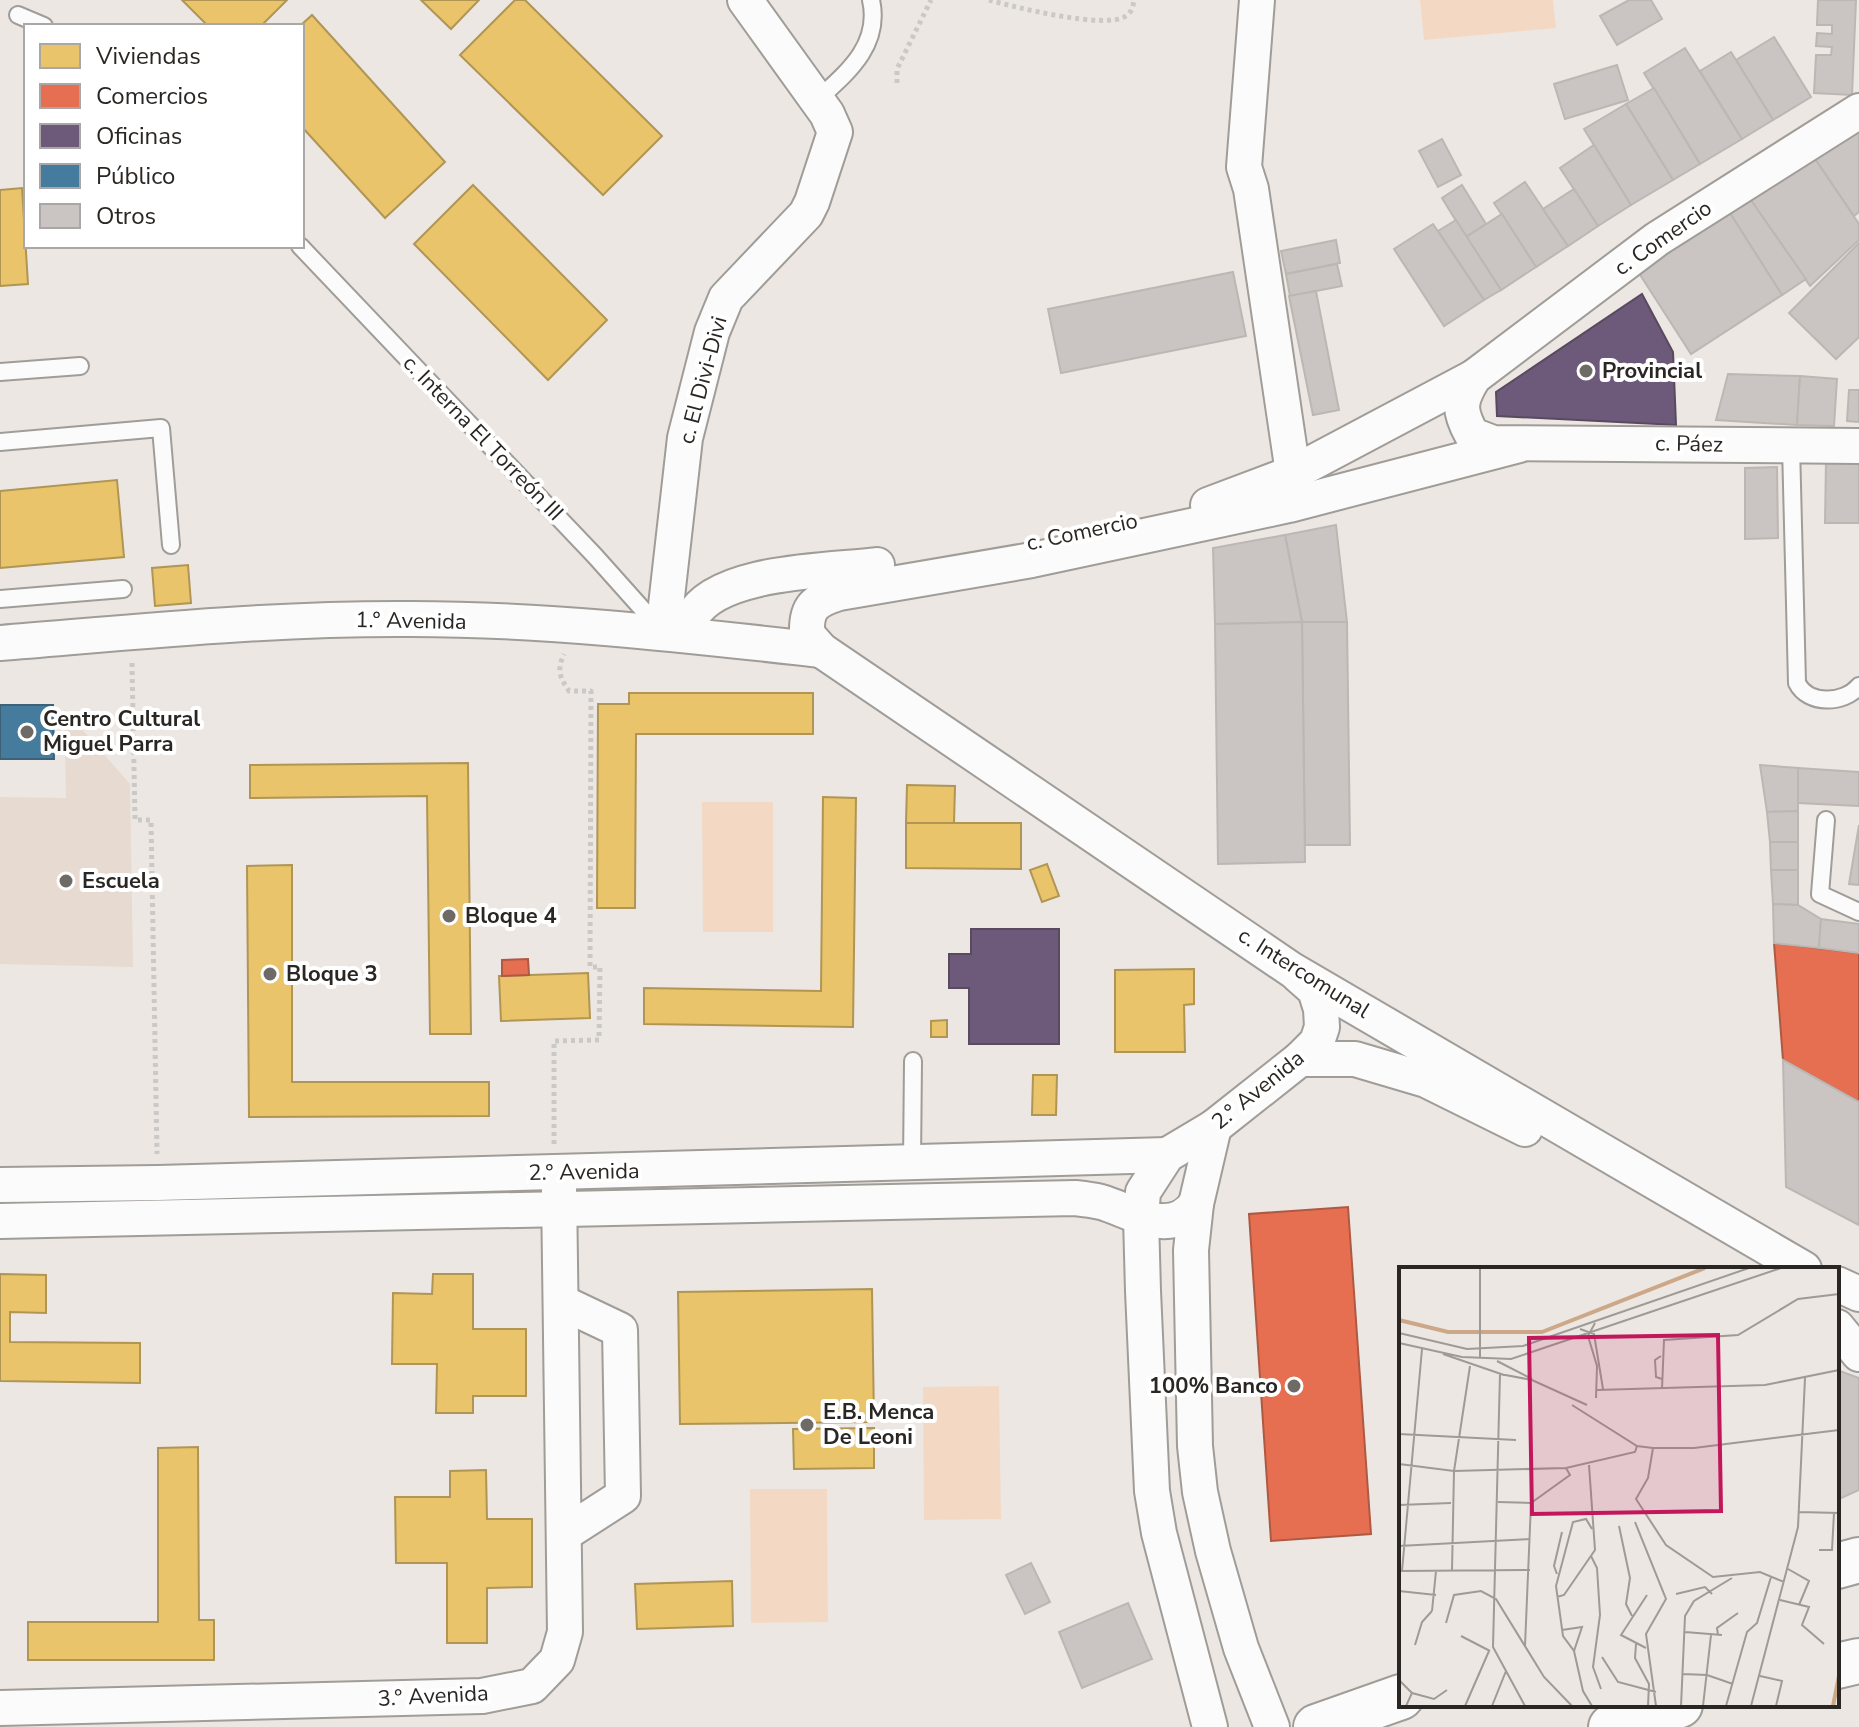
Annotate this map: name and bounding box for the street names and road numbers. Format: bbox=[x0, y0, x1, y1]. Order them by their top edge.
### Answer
street label: c. Comercio bbox=[1608, 193, 1718, 283]
street label: c. El Divi-Divi bbox=[672, 313, 734, 447]
street label: c. Interna El Torreón III bbox=[396, 349, 570, 527]
street label: c. Páez bbox=[1655, 428, 1723, 460]
street label: c. Comercio bbox=[1024, 506, 1140, 558]
street label: 1.° Avenida bbox=[355, 605, 467, 637]
street label: c. Intercomunal bbox=[1232, 920, 1376, 1026]
street label: 2.° Avenida bbox=[1205, 1043, 1311, 1137]
street label: 2.° Avenida bbox=[528, 1156, 640, 1188]
street label: 3.° Avenida bbox=[377, 1678, 489, 1714]

